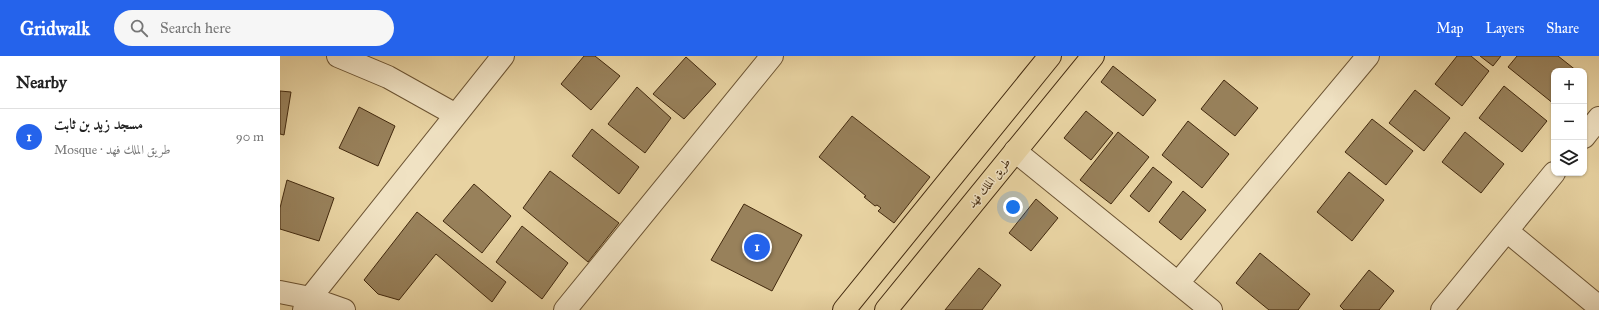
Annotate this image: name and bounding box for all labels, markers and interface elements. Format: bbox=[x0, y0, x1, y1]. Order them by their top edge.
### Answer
search box bbox=[114, 10, 394, 46]
text: Gridwalk bbox=[20, 17, 90, 40]
icon: search bbox=[128, 17, 150, 39]
text: Search here bbox=[160, 19, 231, 37]
text: Map bbox=[1436, 20, 1464, 37]
text: Layers bbox=[1486, 20, 1524, 37]
text: Share bbox=[1546, 20, 1579, 37]
map controls bbox=[1551, 68, 1587, 176]
button: + bbox=[1551, 68, 1587, 104]
text: Nearby bbox=[16, 72, 67, 93]
button: − bbox=[1551, 104, 1587, 140]
text: مسجد زيد بن ثابت bbox=[54, 115, 143, 133]
text: 1 bbox=[26, 129, 32, 145]
text: 90 m bbox=[236, 129, 264, 145]
button: layers bbox=[1551, 140, 1587, 176]
text: Mosque · طريق الملك فهد bbox=[54, 142, 171, 158]
street label: طريق الملك فهد bbox=[965, 155, 1014, 211]
your location bbox=[1003, 197, 1023, 217]
pin: 1 bbox=[744, 232, 770, 262]

